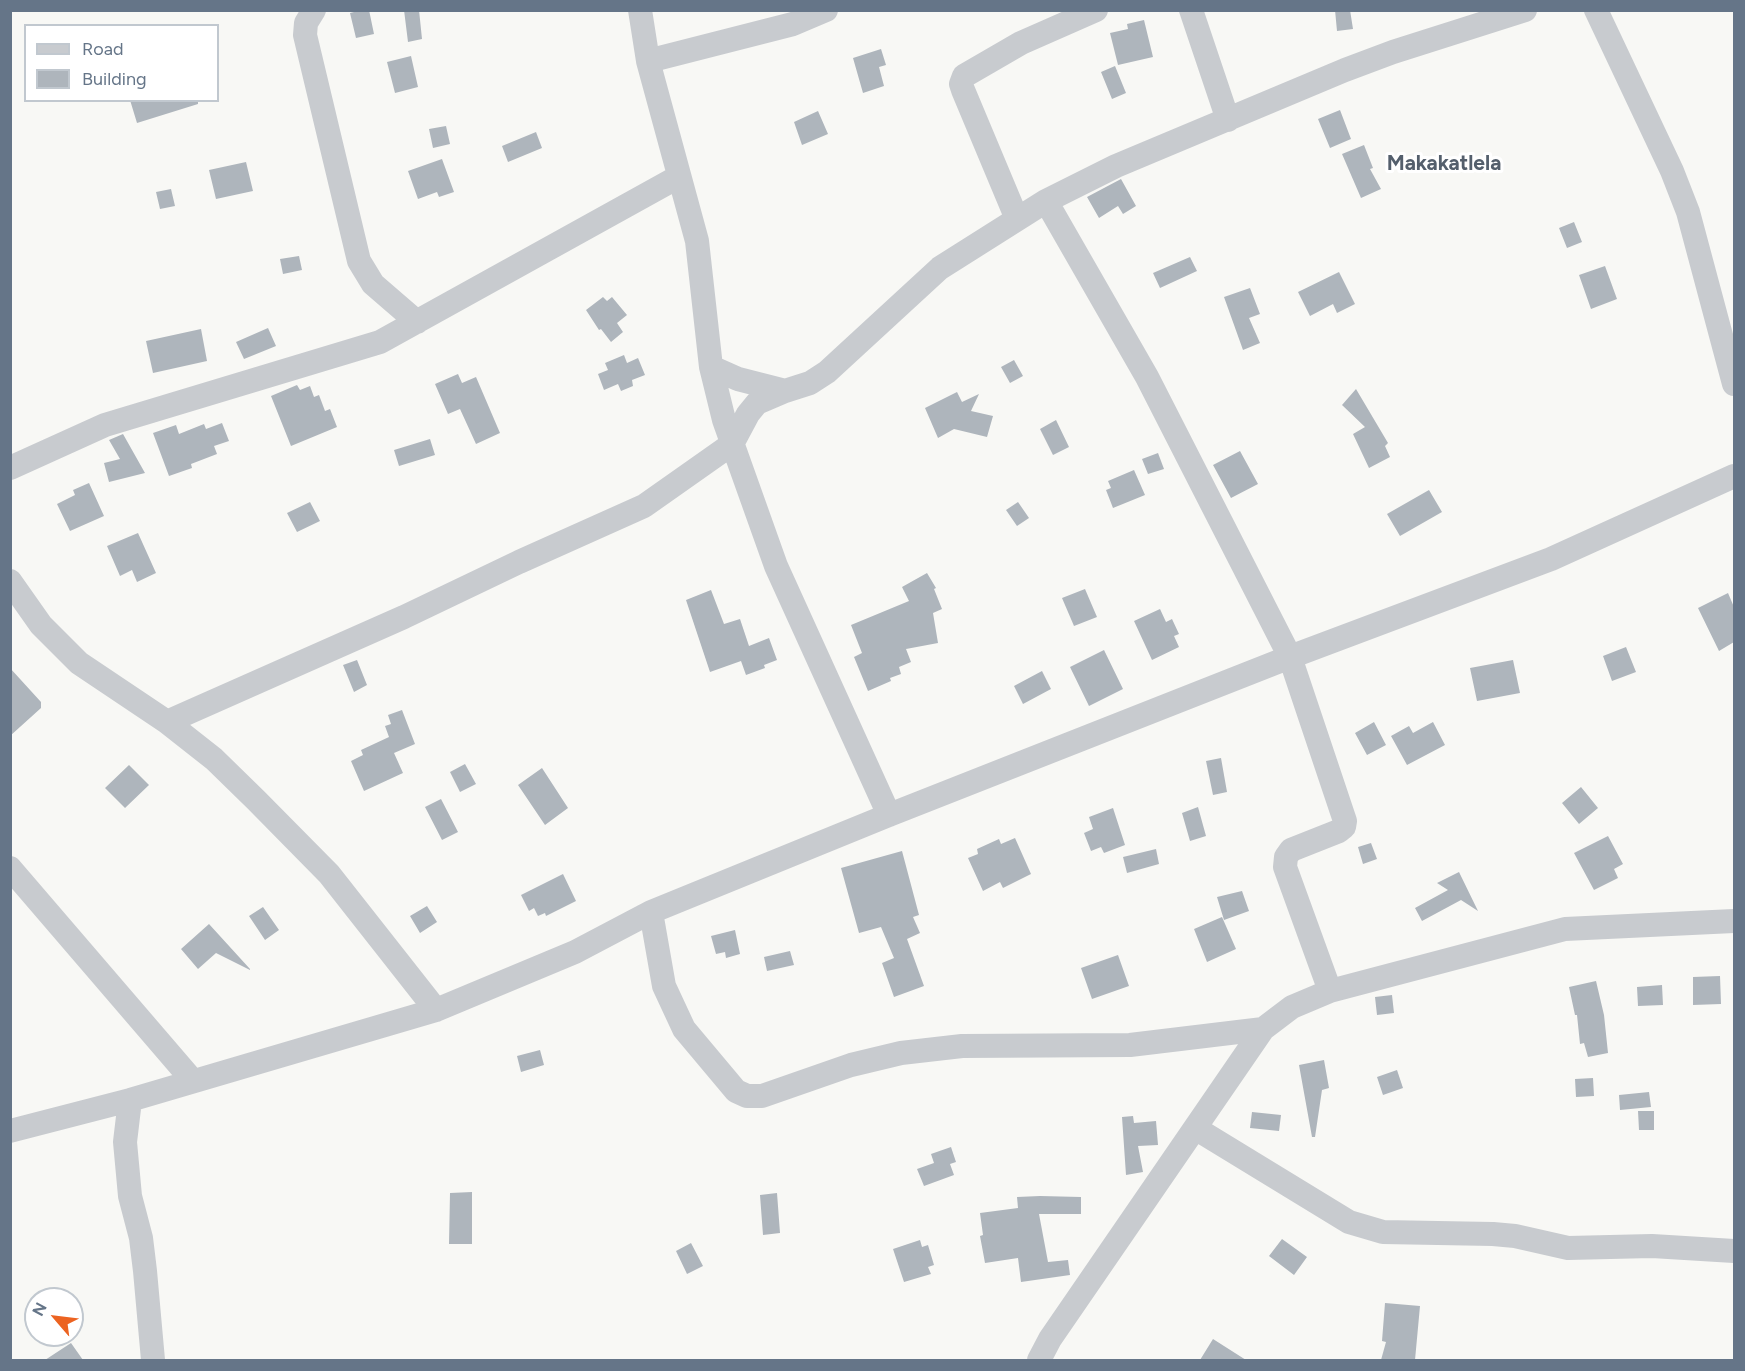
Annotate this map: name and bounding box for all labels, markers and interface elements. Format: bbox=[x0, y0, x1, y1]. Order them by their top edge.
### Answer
legend bbox=[24, 24, 219, 102]
text: Road bbox=[82, 38, 123, 60]
text: Building bbox=[82, 68, 147, 90]
district label: Makakatlela bbox=[1387, 151, 1501, 177]
north arrow bbox=[24, 1287, 84, 1347]
text: N bbox=[28, 1299, 51, 1319]

